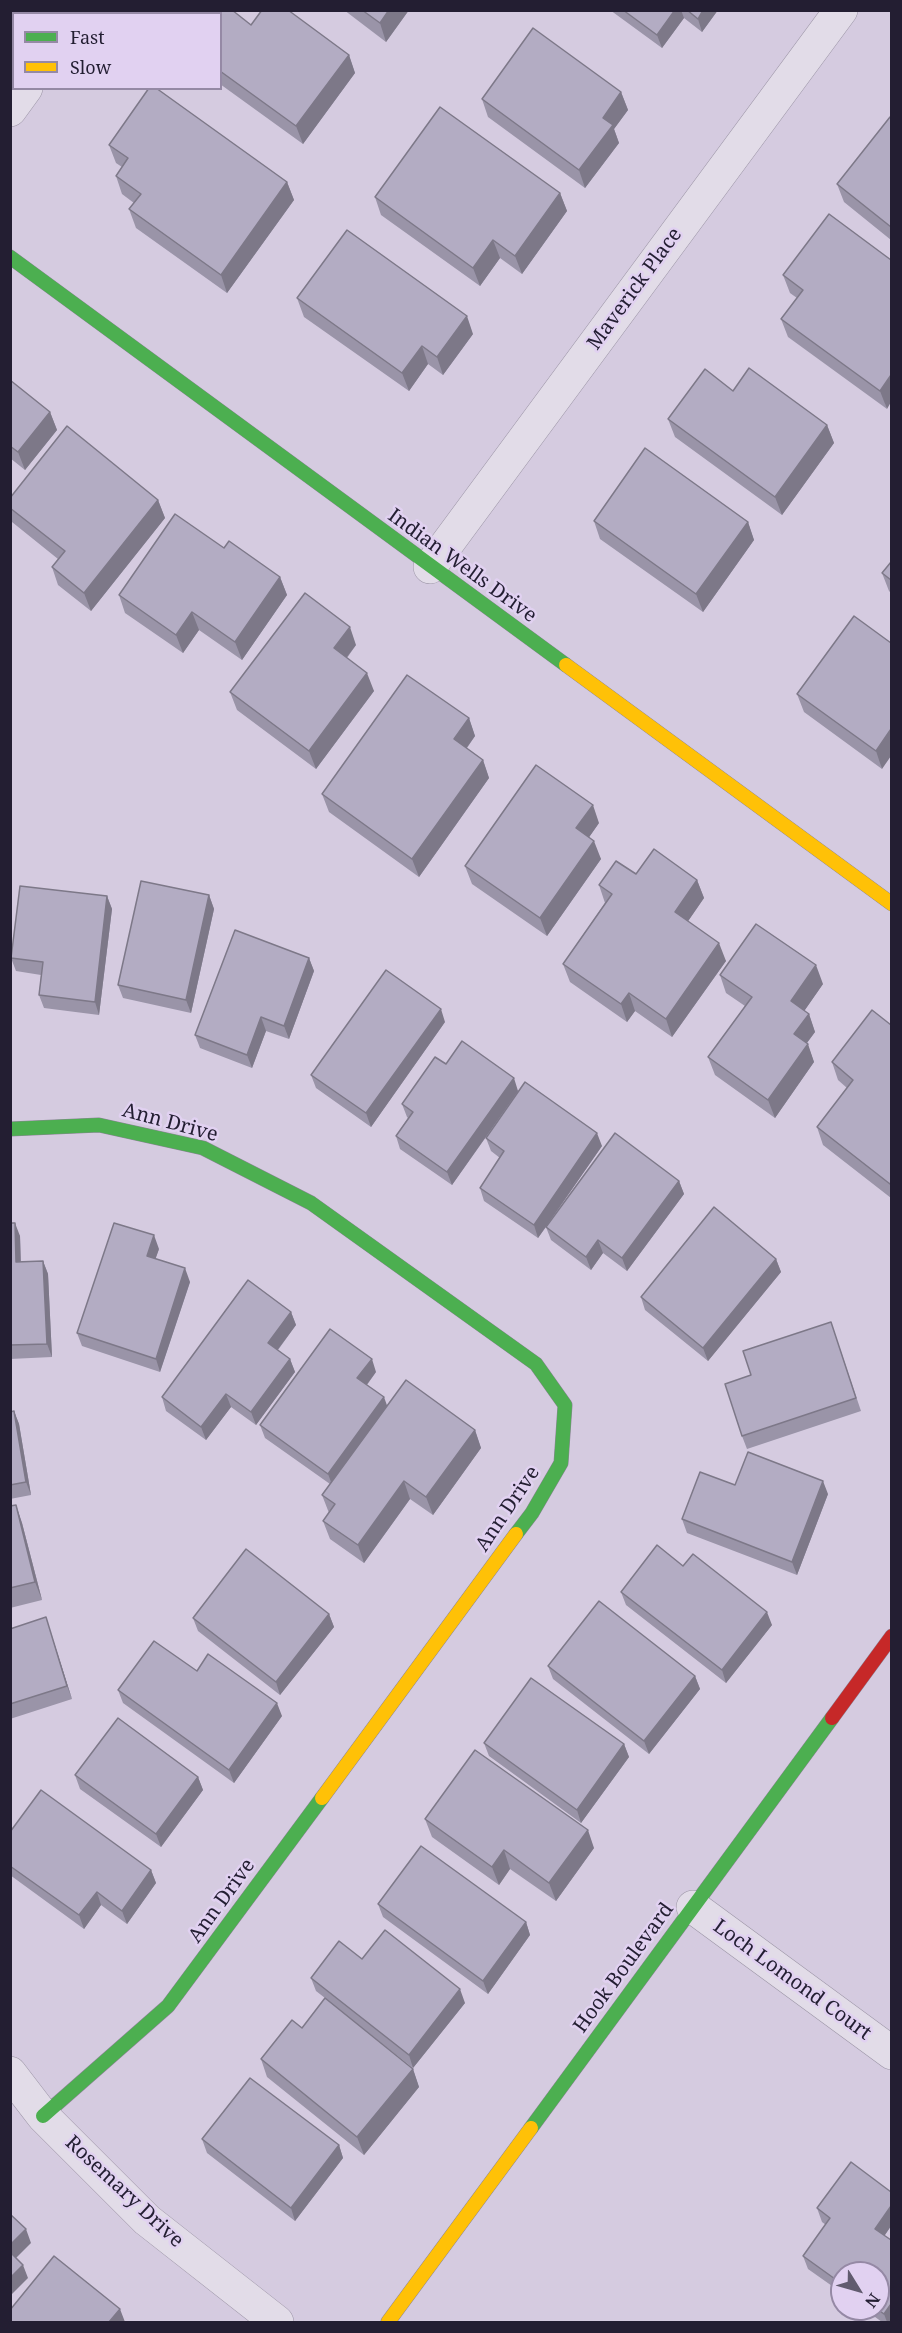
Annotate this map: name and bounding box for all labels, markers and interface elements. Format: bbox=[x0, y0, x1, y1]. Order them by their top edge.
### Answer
legend bbox=[12, 12, 222, 90]
text: Fast bbox=[70, 25, 105, 49]
text: Slow bbox=[70, 55, 111, 79]
street label: Maverick Place bbox=[583, 223, 687, 355]
street label: Indian Wells Drive bbox=[383, 504, 541, 628]
street label: Ann Drive bbox=[120, 1099, 220, 1147]
street label: Ann Drive bbox=[471, 1462, 545, 1556]
street label: Ann Drive bbox=[184, 1854, 260, 1948]
street label: Hook Boulevard bbox=[569, 1898, 679, 2038]
street label: Loch Lomond Court bbox=[708, 1915, 876, 2045]
street label: Rosemary Drive bbox=[60, 2131, 188, 2253]
north arrow bbox=[830, 2261, 890, 2321]
text: N bbox=[860, 2289, 885, 2312]

